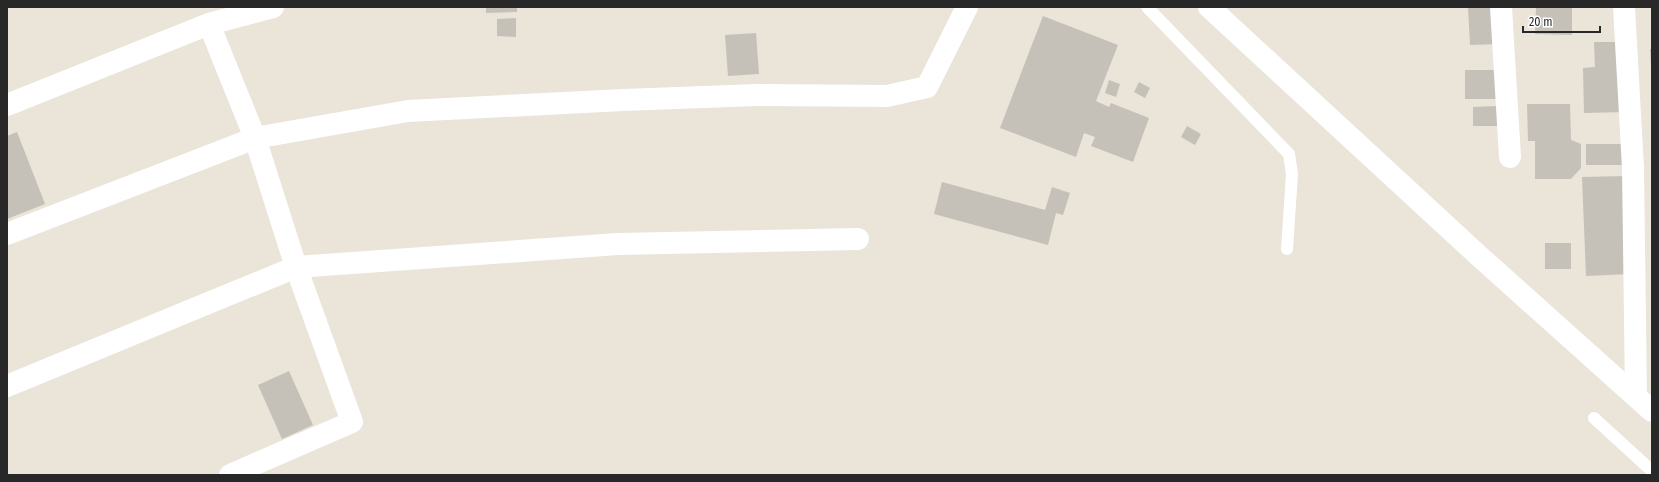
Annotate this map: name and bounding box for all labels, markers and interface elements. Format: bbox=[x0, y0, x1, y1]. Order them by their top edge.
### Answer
scale bar bbox=[1523, 8, 1600, 34]
text: 20 m bbox=[1529, 15, 1553, 29]

